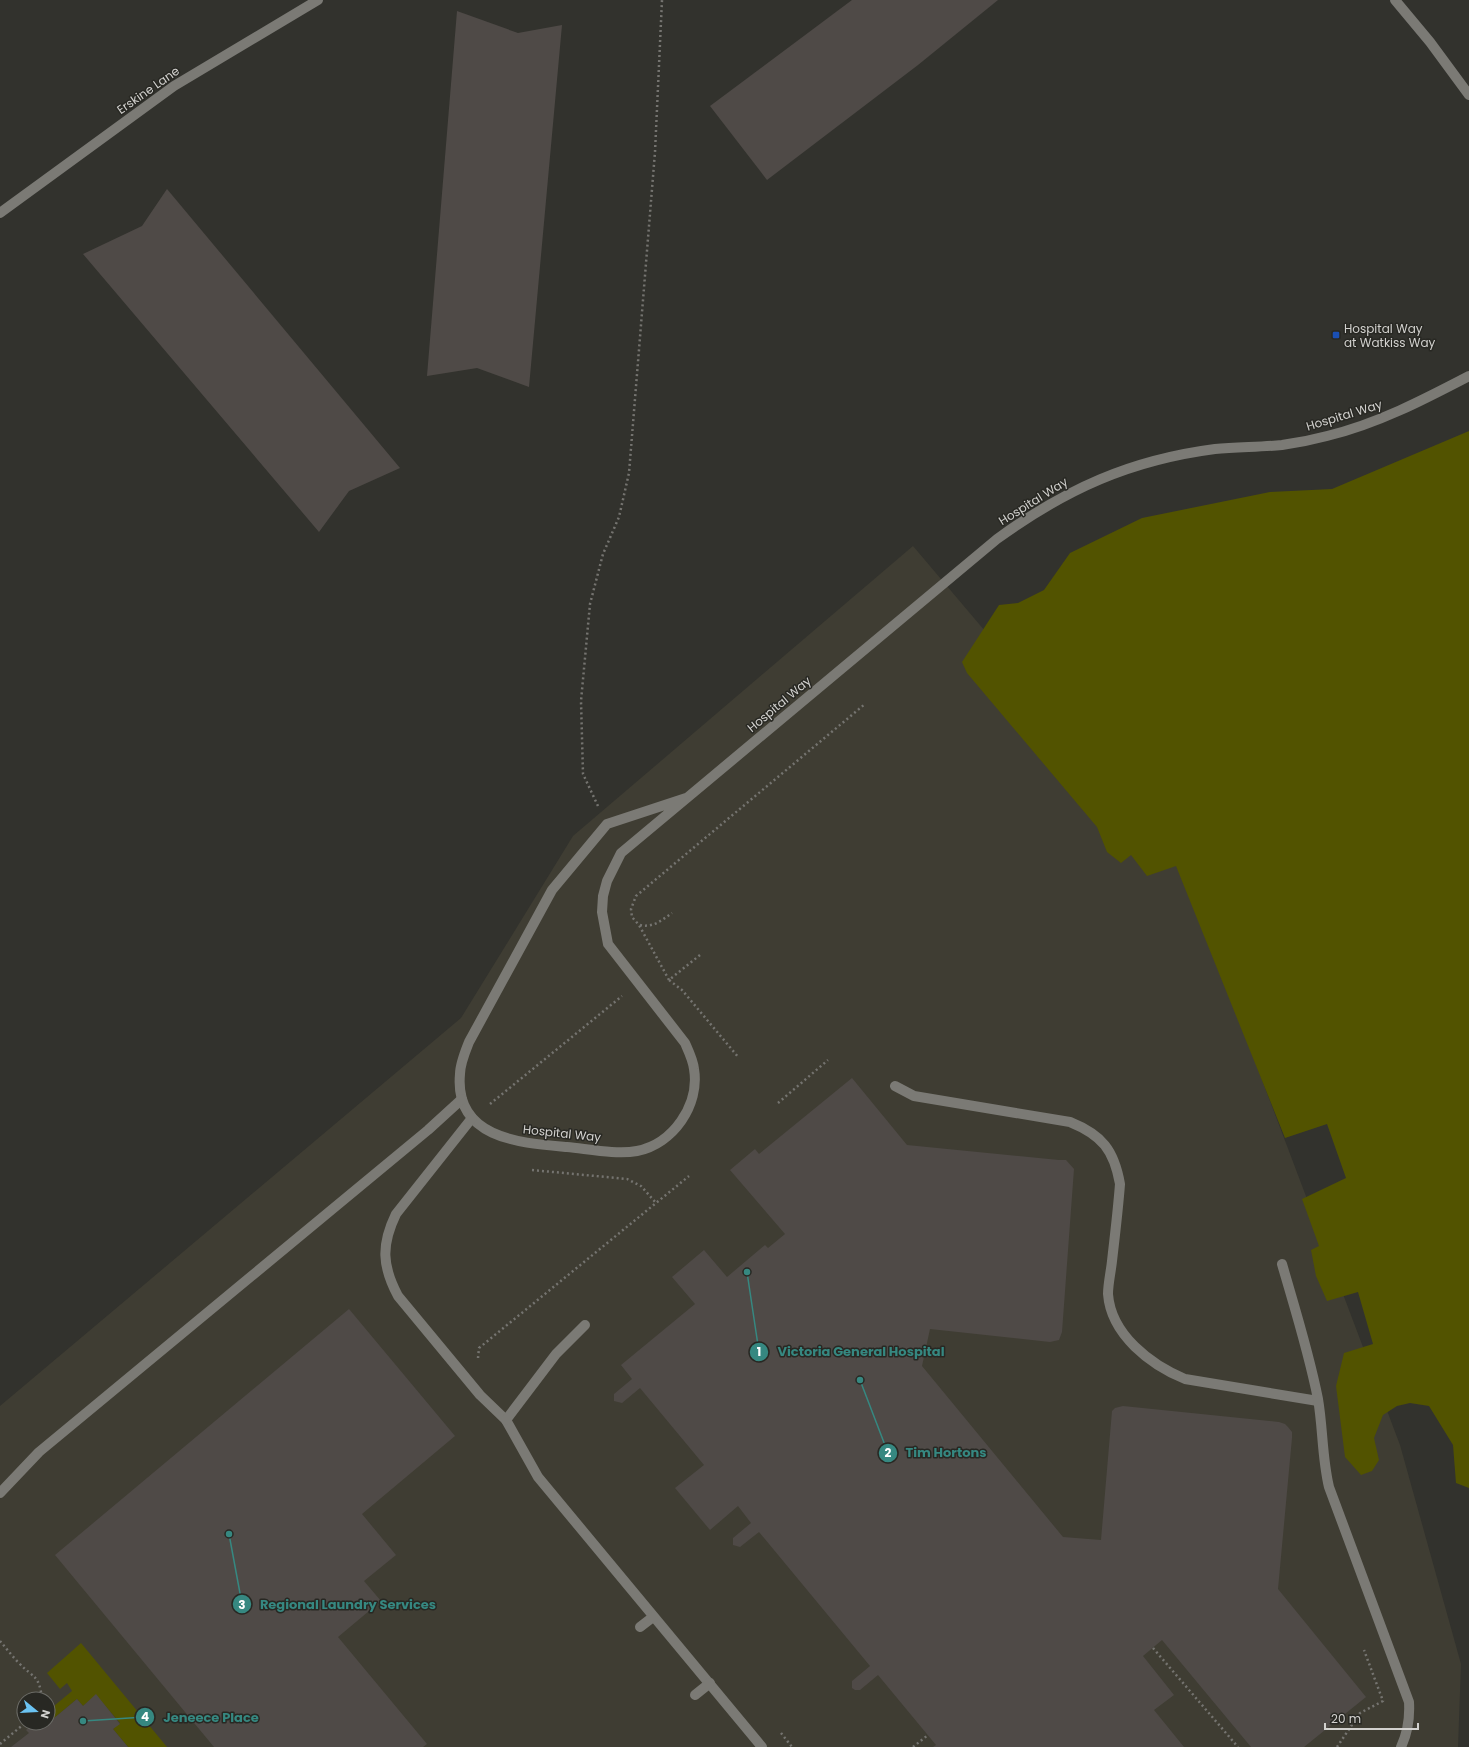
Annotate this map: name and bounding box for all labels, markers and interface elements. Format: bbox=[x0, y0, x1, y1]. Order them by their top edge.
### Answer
street label: Erskine Lane bbox=[113, 62, 183, 118]
place label: Hospital Way at Watkiss Way bbox=[1344, 320, 1436, 351]
marker: Hospital Way at Watkiss Way bbox=[1331, 330, 1341, 340]
street label: Hospital Way bbox=[1304, 395, 1384, 435]
street label: Hospital Way bbox=[995, 473, 1071, 529]
street label: Hospital Way bbox=[743, 672, 815, 736]
street label: Hospital Way bbox=[522, 1120, 602, 1146]
callout: Victoria General Hospital bbox=[749, 1339, 953, 1364]
text: Victoria General Hospital bbox=[777, 1342, 945, 1361]
text: 1 bbox=[757, 1343, 761, 1360]
callout: Tim Hortons bbox=[878, 1440, 995, 1465]
text: Tim Hortons bbox=[906, 1443, 986, 1462]
text: 2 bbox=[885, 1444, 892, 1461]
callout: Regional Laundry Services bbox=[232, 1592, 444, 1617]
text: Regional Laundry Services bbox=[260, 1595, 436, 1614]
text: 3 bbox=[238, 1596, 246, 1613]
north arrow bbox=[16, 1691, 56, 1731]
callout: Jeneece Place bbox=[135, 1705, 267, 1730]
scale bar bbox=[1325, 1705, 1418, 1731]
text: N bbox=[37, 1708, 54, 1721]
text: 4 bbox=[141, 1708, 149, 1725]
text: Jeneece Place bbox=[163, 1708, 259, 1727]
text: 20 m bbox=[1331, 1710, 1361, 1727]

